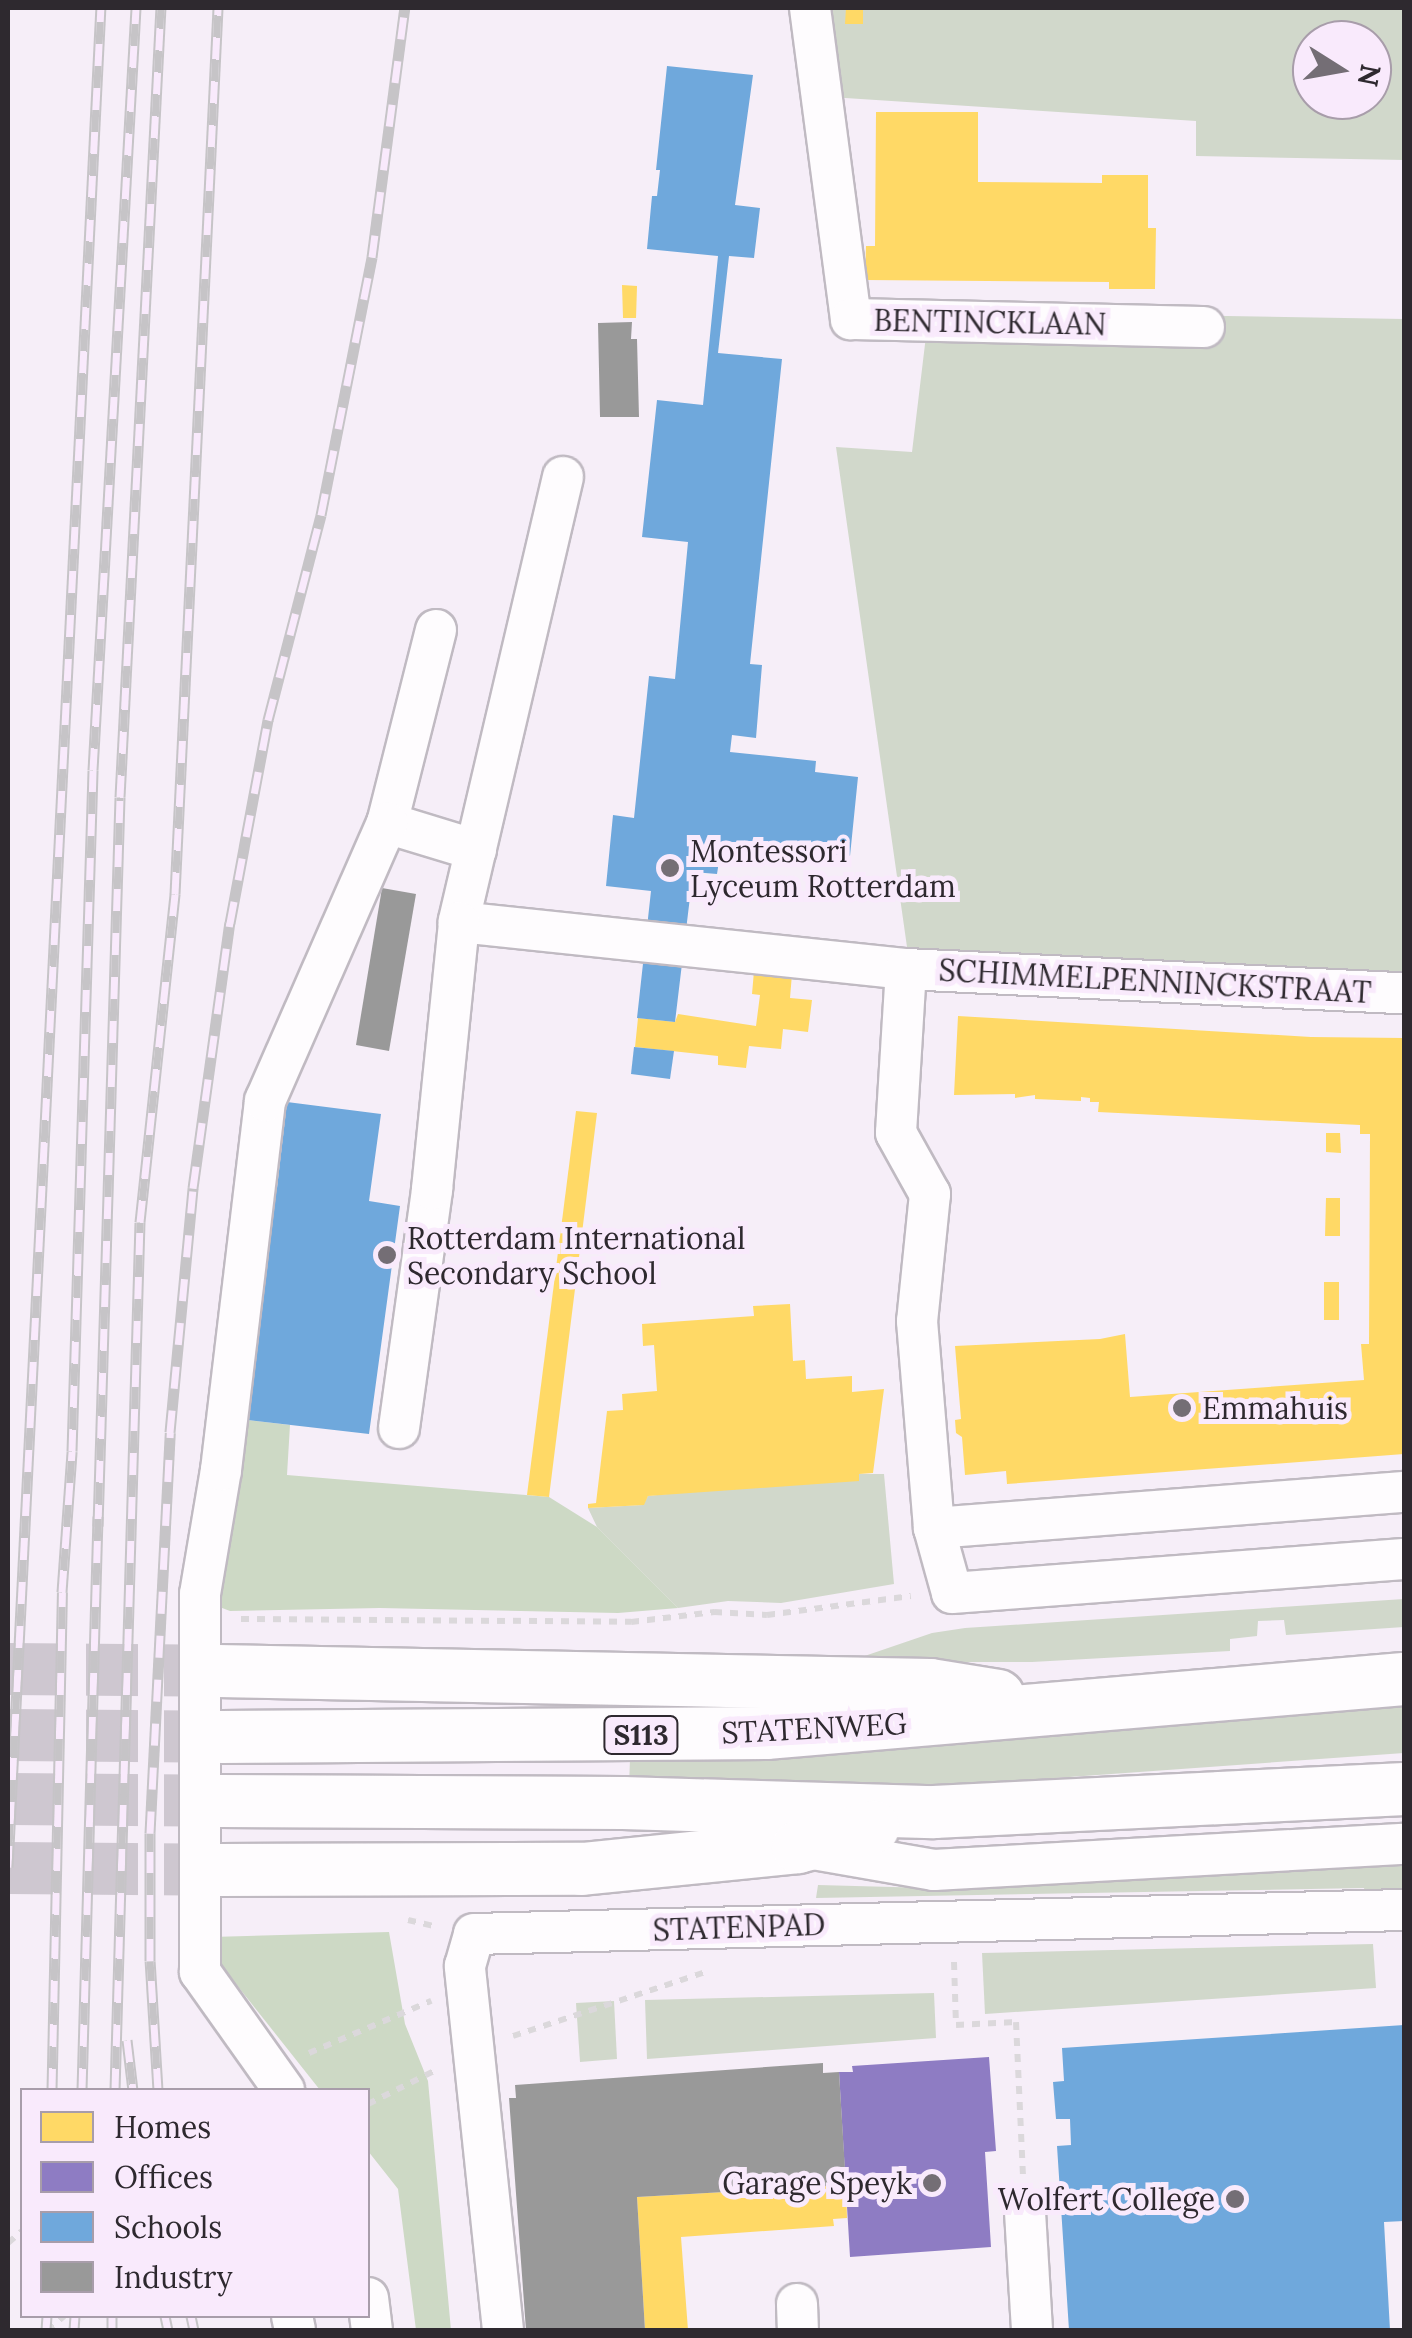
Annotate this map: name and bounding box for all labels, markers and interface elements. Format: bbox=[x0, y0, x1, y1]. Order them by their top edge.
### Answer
north arrow bbox=[1292, 20, 1392, 120]
text: N bbox=[1350, 61, 1389, 89]
street label: BENTINCKLAAN bbox=[873, 302, 1107, 342]
place label: Montessori Lyceum Rotterdam bbox=[690, 833, 956, 904]
marker: Montessori Lyceum Rotterdam bbox=[659, 857, 681, 879]
street label: SCHIMMELPENNINCKSTRAAT bbox=[938, 952, 1372, 1010]
place label: Rotterdam International Secondary School bbox=[407, 1220, 745, 1290]
marker: Rotterdam International Secondary School bbox=[376, 1244, 398, 1266]
place label: Emmahuis bbox=[1202, 1390, 1348, 1426]
marker: Emmahuis bbox=[1171, 1397, 1193, 1419]
street label: STATENWEG bbox=[720, 1705, 908, 1751]
road number: S113 bbox=[601, 1712, 681, 1758]
street label: STATENPAD bbox=[652, 1906, 826, 1948]
legend bbox=[20, 2088, 370, 2318]
text: Homes bbox=[114, 2108, 211, 2146]
text: Offices bbox=[114, 2158, 213, 2196]
place label: Garage Speyk bbox=[722, 2165, 912, 2201]
marker: Garage Speyk bbox=[921, 2172, 943, 2194]
place label: Wolfert College bbox=[998, 2181, 1215, 2217]
marker: Wolfert College bbox=[1224, 2188, 1246, 2210]
text: Schools bbox=[114, 2208, 222, 2246]
text: Industry bbox=[114, 2258, 233, 2296]

